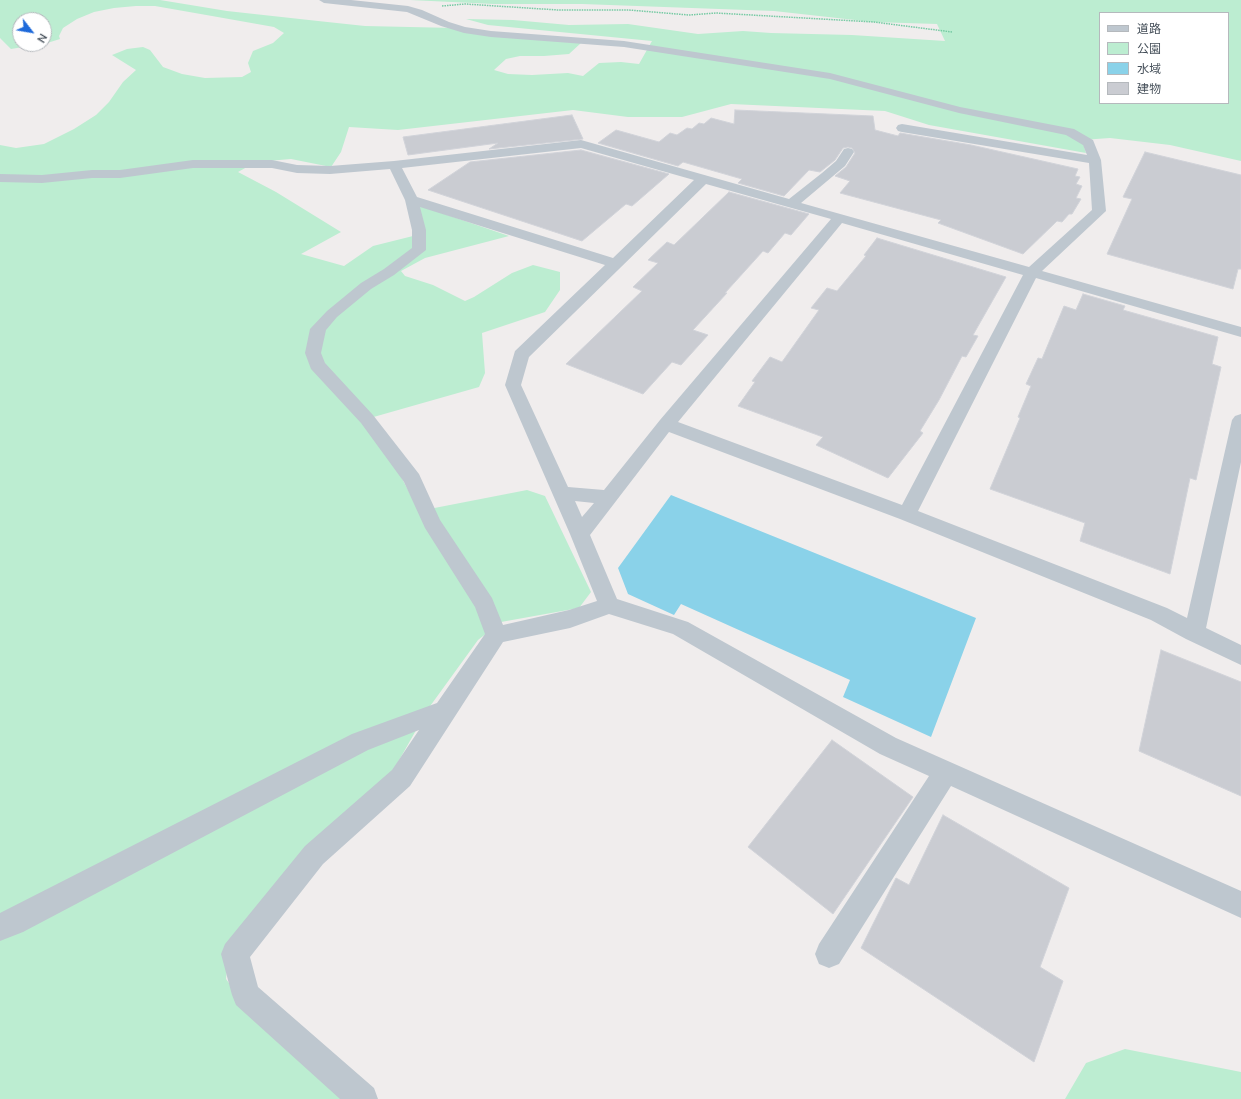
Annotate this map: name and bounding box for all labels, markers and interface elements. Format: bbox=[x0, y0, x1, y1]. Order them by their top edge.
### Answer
north arrow bbox=[12, 12, 52, 52]
legend bbox=[1099, 12, 1229, 104]
text: 道路 bbox=[1137, 21, 1161, 37]
text: N bbox=[33, 31, 50, 45]
text: 公園 bbox=[1137, 41, 1161, 57]
text: 水域 bbox=[1137, 61, 1161, 77]
text: 建物 bbox=[1137, 81, 1161, 97]

